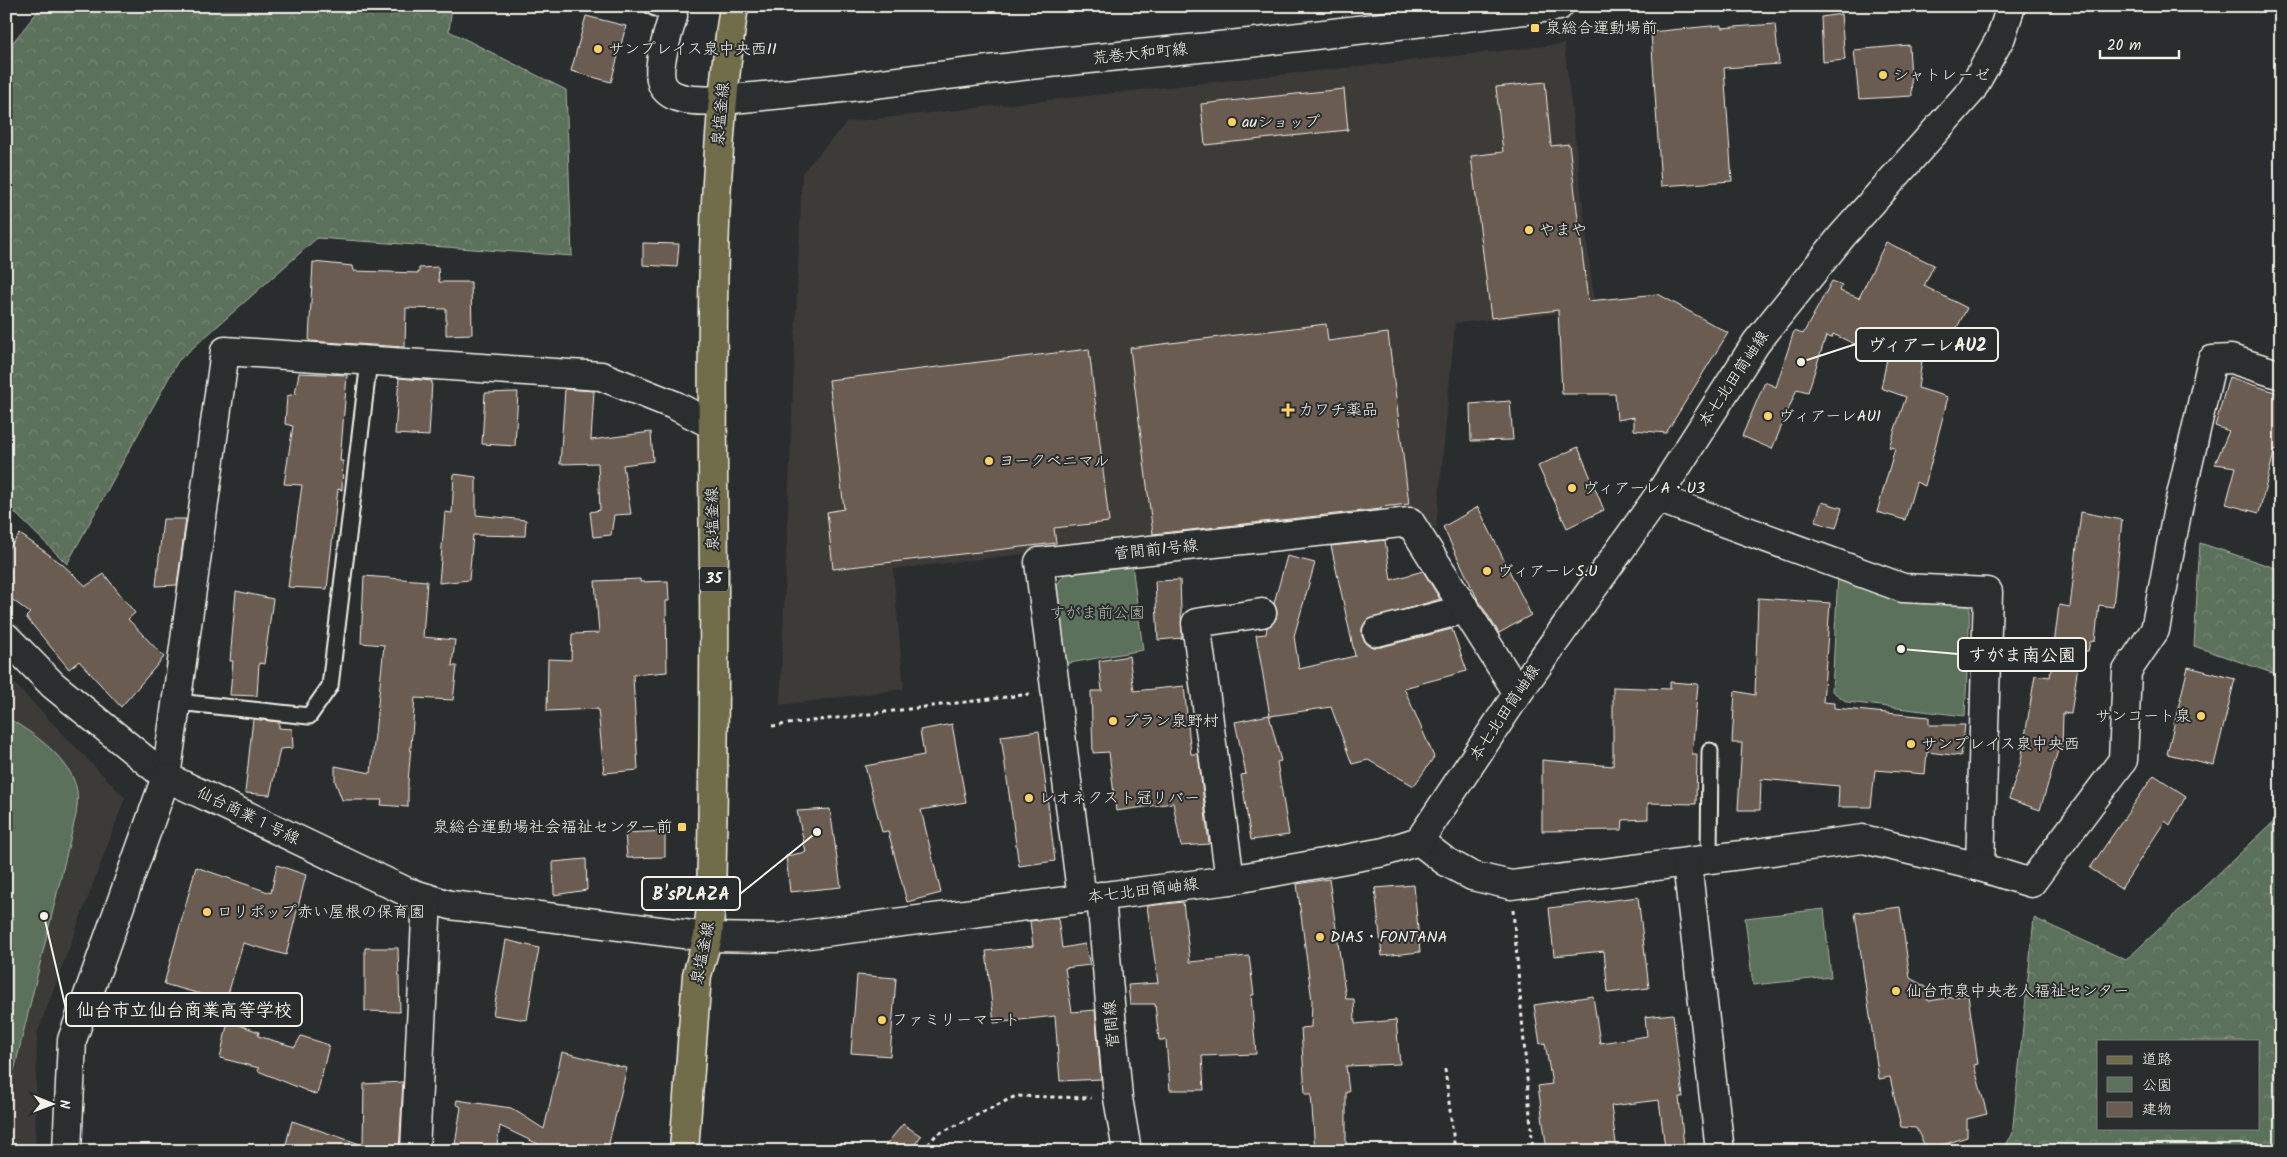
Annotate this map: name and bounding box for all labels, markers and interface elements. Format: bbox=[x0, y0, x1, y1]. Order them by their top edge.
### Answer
place label: 泉総合運動場前 bbox=[1545, 16, 1657, 41]
marker: 泉総合運動場前 bbox=[1529, 22, 1541, 34]
scale bar bbox=[2100, 28, 2178, 60]
text: 20 m bbox=[2107, 34, 2141, 58]
place label: サンプレイス泉中央西II bbox=[608, 37, 777, 62]
street label: 荒巻大和町線 bbox=[1091, 37, 1189, 71]
marker: サンプレイス泉中央西II bbox=[592, 43, 604, 55]
place label: シャトレーゼ bbox=[1893, 63, 1990, 88]
marker: シャトレーゼ bbox=[1877, 69, 1889, 81]
street label: 泉塩釜線 bbox=[706, 81, 736, 147]
place label: auショップ bbox=[1242, 110, 1321, 135]
marker: auショップ bbox=[1226, 116, 1238, 128]
place label: やまや bbox=[1539, 218, 1587, 243]
marker: やまや bbox=[1523, 224, 1535, 236]
street label: 本七北田筒岫線 bbox=[1692, 326, 1776, 432]
callout: ヴィアーレAU2 bbox=[1856, 328, 1998, 361]
text: ヴィアーレAU2 bbox=[1867, 332, 1987, 361]
place label: カワチ薬品 bbox=[1298, 398, 1378, 423]
marker: カワチ薬品 bbox=[1282, 404, 1294, 416]
place label: ヴィアーレAU1 bbox=[1778, 404, 1881, 429]
marker: ヴィアーレAU1 bbox=[1762, 410, 1774, 422]
place label: ヨークベニマル bbox=[999, 449, 1110, 474]
marker: ヨークベニマル bbox=[983, 455, 995, 467]
place label: ヴィアーレA・U3 bbox=[1582, 476, 1705, 501]
marker: ヴィアーレA・U3 bbox=[1566, 482, 1578, 494]
street label: 泉塩釜線 bbox=[700, 487, 726, 551]
street label: 菅間前1号線 bbox=[1112, 533, 1200, 567]
place label: ヴィアーレS.U bbox=[1497, 559, 1598, 584]
marker: ヴィアーレS.U bbox=[1481, 565, 1493, 577]
road number: 35 bbox=[700, 566, 728, 592]
park label: すがま前公園 bbox=[1049, 601, 1145, 626]
callout: すがま南公園 bbox=[1958, 638, 2086, 671]
text: すがま南公園 bbox=[1968, 642, 2076, 671]
street label: 本七北田筒岫線 bbox=[1463, 660, 1547, 766]
place label: サンコート泉 bbox=[2095, 704, 2191, 729]
place label: ブラン泉野村 bbox=[1123, 709, 1219, 734]
marker: サンコート泉 bbox=[2195, 710, 2207, 722]
marker: ブラン泉野村 bbox=[1107, 715, 1119, 727]
place label: サンプレイス泉中央西 bbox=[1921, 732, 2080, 757]
marker: サンプレイス泉中央西 bbox=[1905, 738, 1917, 750]
street label: 仙台商業１号線 bbox=[192, 780, 304, 852]
place label: レオネクスト冠リバー bbox=[1039, 786, 1200, 811]
marker: レオネクスト冠リバー bbox=[1023, 792, 1035, 804]
place label: 泉総合運動場社会福祉センター前 bbox=[433, 815, 672, 840]
marker: 泉総合運動場社会福祉センター前 bbox=[676, 821, 688, 833]
street label: 本七北田筒岫線 bbox=[1086, 872, 1200, 910]
callout: B'sPLAZA bbox=[642, 877, 740, 910]
text: B'sPLAZA bbox=[652, 881, 730, 910]
place label: ロリポップ赤い屋根の保育園 bbox=[217, 900, 425, 925]
marker: ロリポップ赤い屋根の保育園 bbox=[201, 906, 213, 918]
street label: 泉塩釜線 bbox=[685, 919, 721, 987]
place label: DIAS・FONTANA bbox=[1330, 925, 1448, 950]
marker: DIAS・FONTANA bbox=[1314, 931, 1326, 943]
place label: 仙台市泉中央老人福祉センター bbox=[1906, 979, 2129, 1004]
marker: 仙台市泉中央老人福祉センター bbox=[1890, 985, 1902, 997]
callout: 仙台市立仙台商業高等学校 bbox=[66, 993, 302, 1026]
text: 仙台市立仙台商業高等学校 bbox=[76, 997, 292, 1026]
street label: 菅間線 bbox=[1097, 999, 1127, 1049]
place label: ファミリーマート bbox=[892, 1008, 1020, 1033]
marker: ファミリーマート bbox=[876, 1014, 888, 1026]
legend bbox=[2097, 1040, 2260, 1130]
text: 道路 bbox=[2142, 1048, 2172, 1072]
text: 公園 bbox=[2142, 1074, 2172, 1098]
north arrow bbox=[28, 1080, 78, 1130]
text: 建物 bbox=[2142, 1098, 2172, 1122]
text: N bbox=[53, 1100, 75, 1109]

